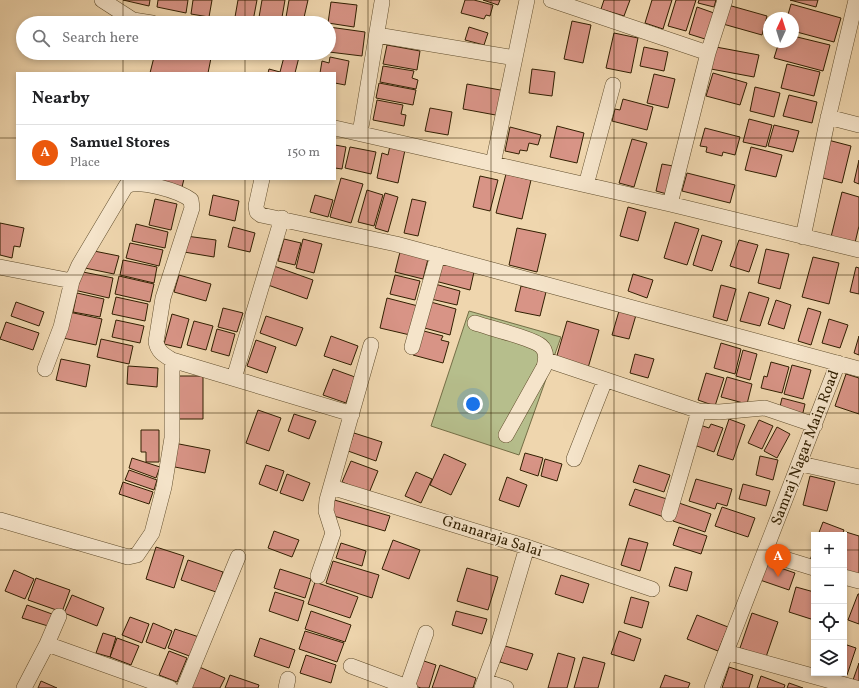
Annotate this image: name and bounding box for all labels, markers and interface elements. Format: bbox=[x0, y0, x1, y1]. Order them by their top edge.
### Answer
north arrow bbox=[763, 12, 799, 48]
search box bbox=[16, 16, 336, 60]
icon: search bbox=[30, 27, 52, 49]
text: Search here bbox=[62, 28, 139, 49]
text: Nearby bbox=[32, 87, 90, 110]
text: Samuel Stores bbox=[70, 133, 170, 154]
text: A bbox=[40, 144, 50, 162]
text: 150 m bbox=[287, 144, 320, 162]
text: Place bbox=[70, 154, 100, 172]
street label: Samraj Nagar Main Road bbox=[767, 367, 845, 529]
your location bbox=[463, 394, 483, 414]
street label: Gnanaraja Salai bbox=[439, 511, 545, 563]
map controls bbox=[811, 532, 847, 676]
button: + bbox=[811, 532, 847, 568]
pin: A bbox=[765, 544, 791, 577]
button: − bbox=[811, 568, 847, 604]
button: locate bbox=[811, 604, 847, 640]
button: layers bbox=[811, 640, 847, 676]

